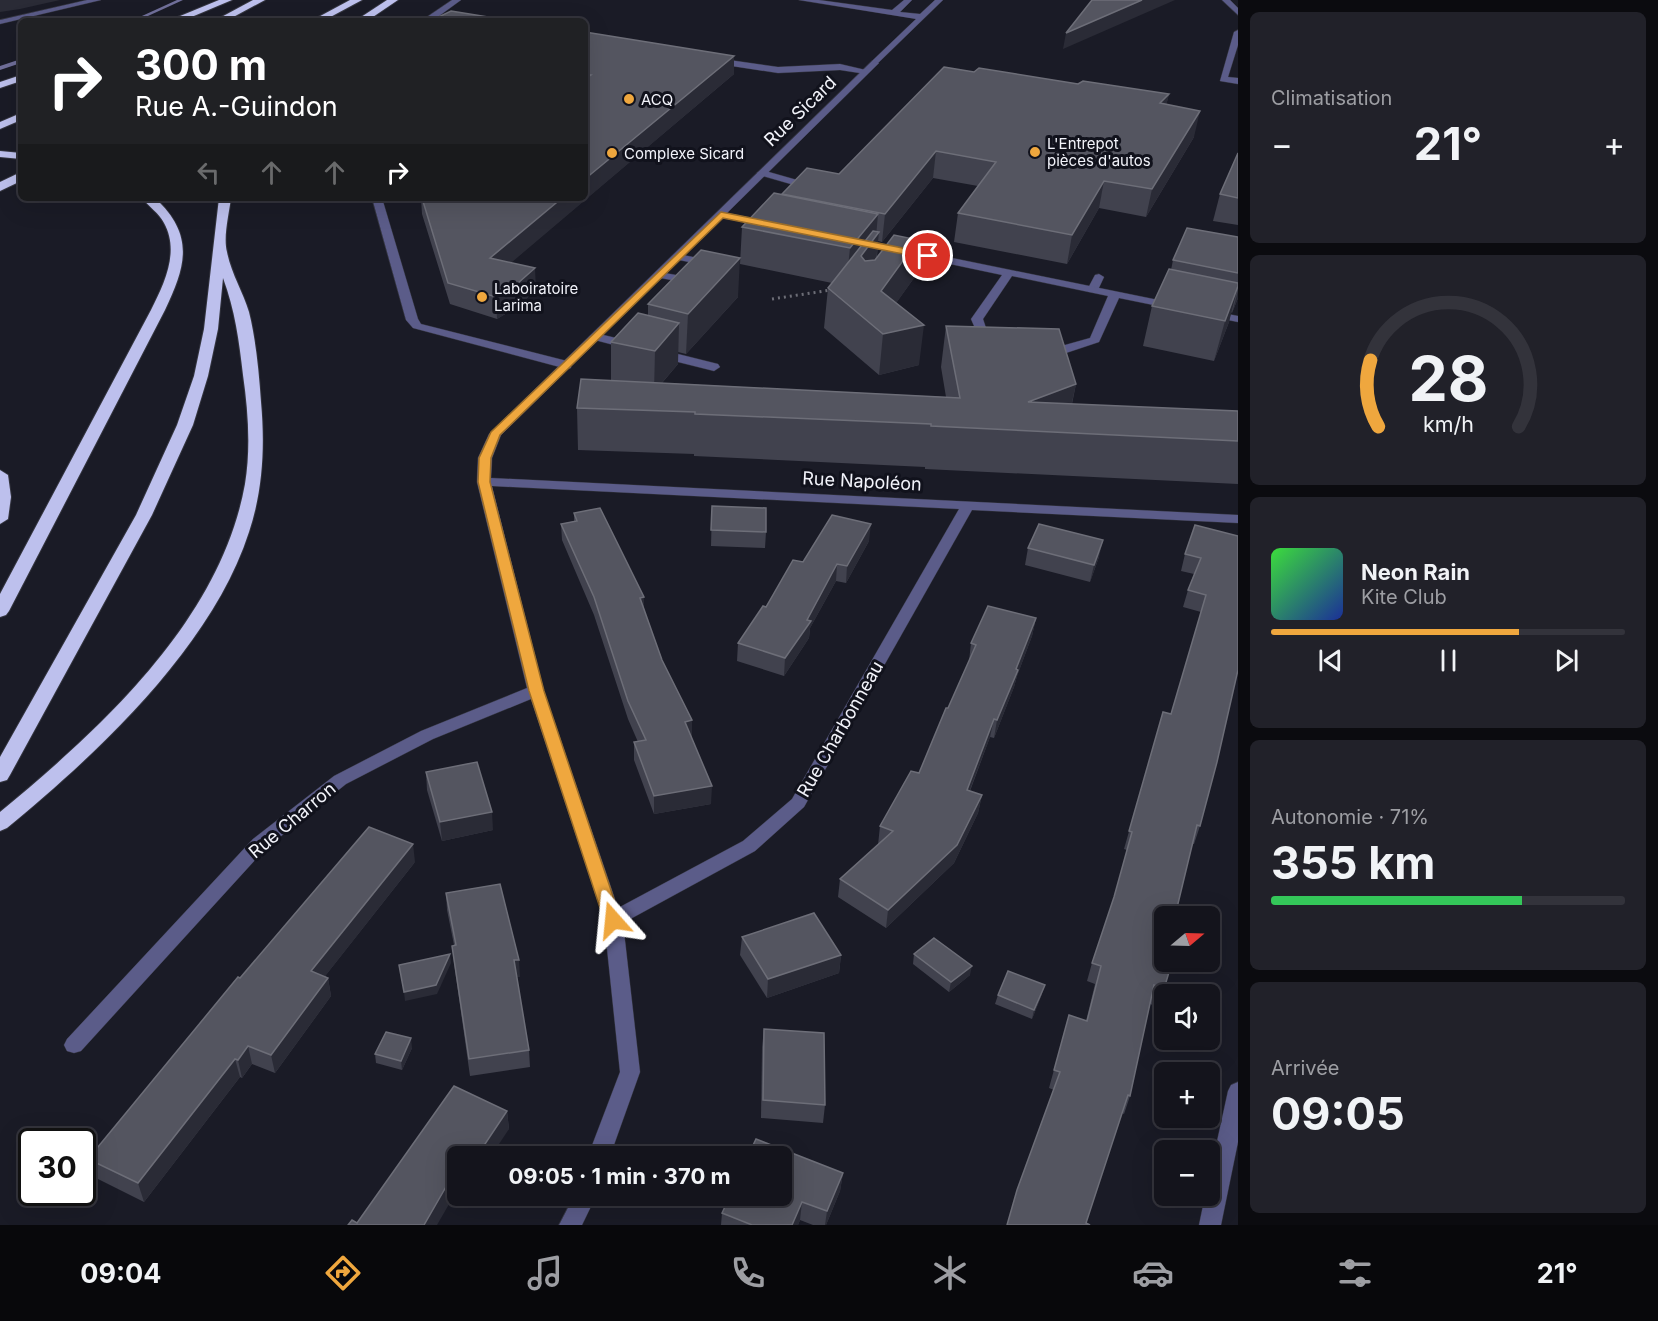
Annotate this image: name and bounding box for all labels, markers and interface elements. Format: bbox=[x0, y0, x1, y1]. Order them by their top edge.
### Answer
text: 300 m bbox=[135, 39, 267, 90]
icon: right bbox=[36, 42, 114, 120]
street label: Rue Sicard bbox=[760, 72, 840, 150]
text: Climatisation bbox=[1271, 86, 1392, 110]
text: Rue A.-Guindon bbox=[135, 90, 338, 123]
place label: ACQ bbox=[641, 90, 673, 109]
marker: ACQ bbox=[622, 92, 636, 106]
text: 21° bbox=[1414, 116, 1482, 171]
text: − bbox=[1271, 124, 1293, 164]
text: + bbox=[1603, 124, 1625, 164]
place label: L'Entrepot pièces d'autos bbox=[1047, 134, 1151, 170]
place label: Complexe Sicard bbox=[624, 144, 744, 163]
marker: L'Entrepot pièces d'autos bbox=[1028, 145, 1042, 159]
marker: Complexe Sicard bbox=[605, 146, 619, 160]
icon: left bbox=[192, 156, 225, 189]
icon: ahead bbox=[255, 156, 288, 189]
icon: ahead bbox=[318, 156, 351, 189]
icon: right bbox=[381, 156, 414, 189]
pin bbox=[902, 230, 953, 281]
icon: arrive bbox=[911, 239, 944, 272]
place label: Laboiratoire Larima bbox=[494, 279, 578, 315]
marker: Laboiratoire Larima bbox=[475, 290, 489, 304]
text: 28 bbox=[1408, 341, 1488, 416]
text: km/h bbox=[1423, 411, 1473, 437]
street label: Rue Napoléon bbox=[802, 467, 922, 495]
text: Neon Rain bbox=[1361, 559, 1470, 585]
text: Kite Club bbox=[1361, 585, 1447, 609]
icon: previous bbox=[1314, 644, 1347, 677]
icon: pause bbox=[1432, 644, 1465, 677]
icon: next bbox=[1550, 644, 1583, 677]
street label: Rue Charbonneau bbox=[793, 657, 887, 801]
street label: Rue Charron bbox=[244, 778, 340, 862]
text: Autonomie · 71% bbox=[1271, 805, 1429, 829]
text: 355 km bbox=[1271, 835, 1435, 890]
position arrow bbox=[581, 888, 645, 952]
north arrow bbox=[1154, 906, 1220, 972]
map controls bbox=[1154, 906, 1220, 1206]
button: sound bbox=[1154, 984, 1220, 1050]
text: Arrivée bbox=[1271, 1056, 1340, 1080]
button: + bbox=[1154, 1062, 1220, 1128]
text: 09:05 bbox=[1271, 1086, 1405, 1141]
speed limit sign: 30 bbox=[18, 1128, 96, 1206]
button: − bbox=[1154, 1140, 1220, 1206]
text: 09:05 · 1 min · 370 m bbox=[508, 1163, 731, 1189]
icon: directions bbox=[322, 1252, 364, 1294]
icon: music bbox=[524, 1252, 566, 1294]
icon: phone bbox=[727, 1252, 769, 1294]
icon: climate bbox=[929, 1252, 971, 1294]
icon: car bbox=[1132, 1252, 1174, 1294]
icon: filters bbox=[1334, 1252, 1376, 1294]
text: 09:04 bbox=[80, 1257, 161, 1290]
text: 21° bbox=[1537, 1257, 1578, 1290]

